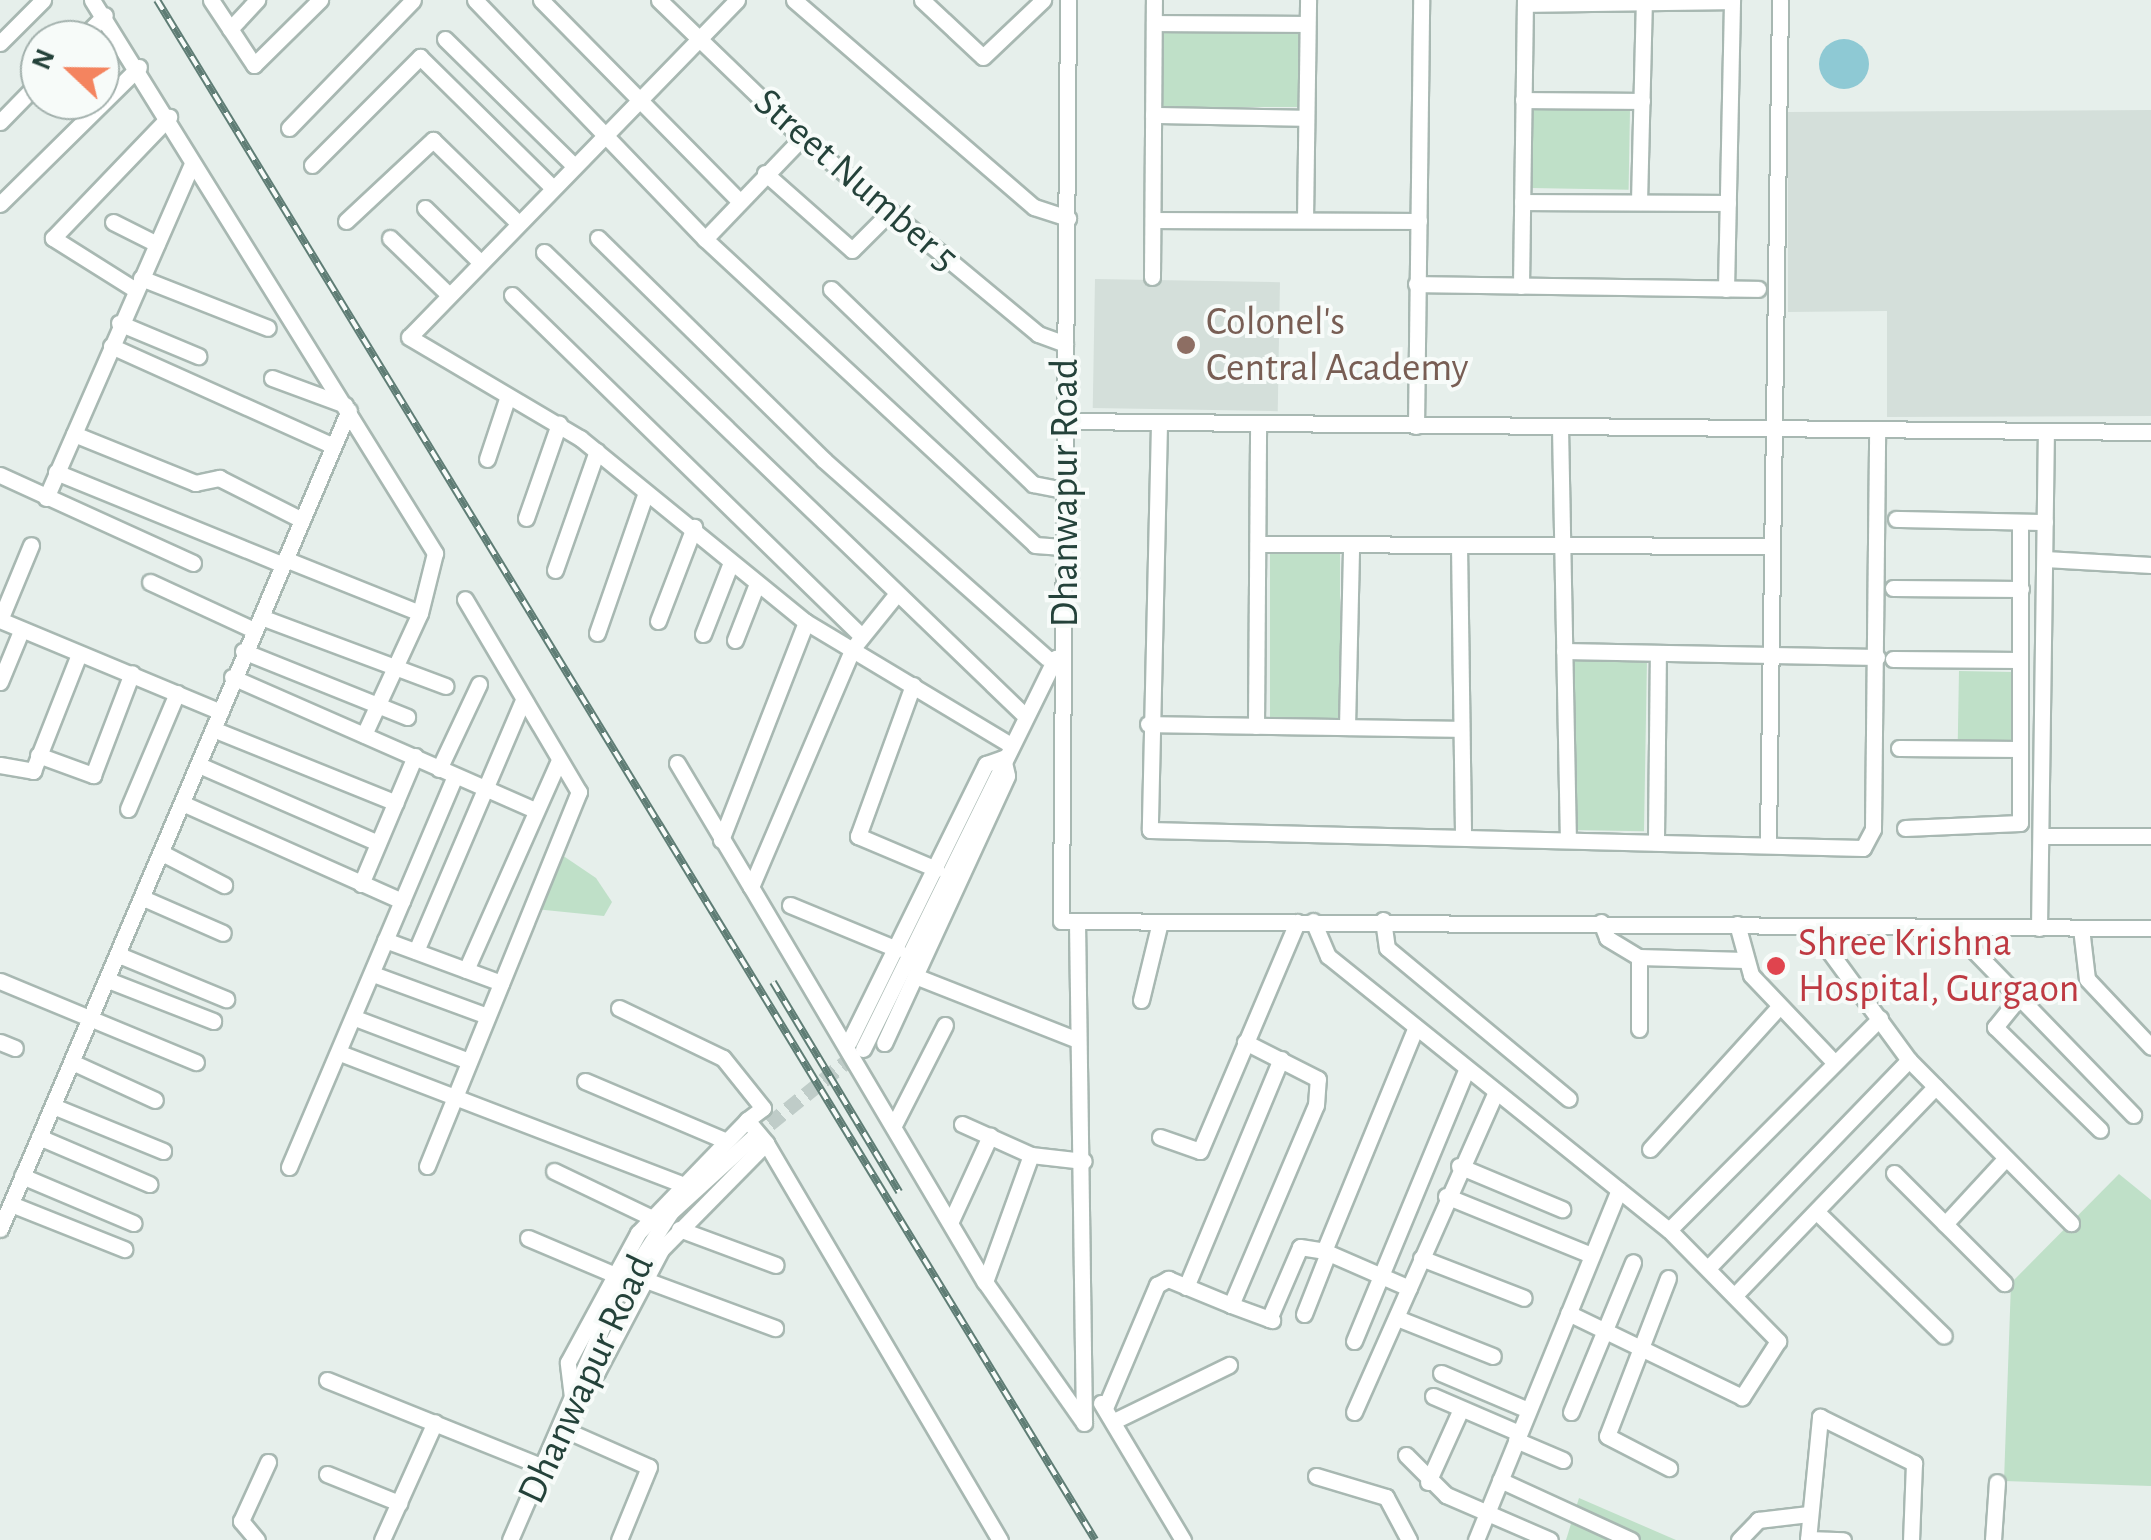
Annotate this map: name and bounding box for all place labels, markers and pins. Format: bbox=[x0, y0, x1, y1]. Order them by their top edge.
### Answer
place label: Colonel's Central Academy bbox=[1206, 298, 1469, 392]
marker: Colonel's Central Academy bbox=[1175, 334, 1197, 356]
place label: Shree Krishna Hospital, Gurgaon bbox=[1798, 919, 2079, 1013]
marker: Shree Krishna Hospital, Gurgaon bbox=[1763, 953, 1789, 979]

